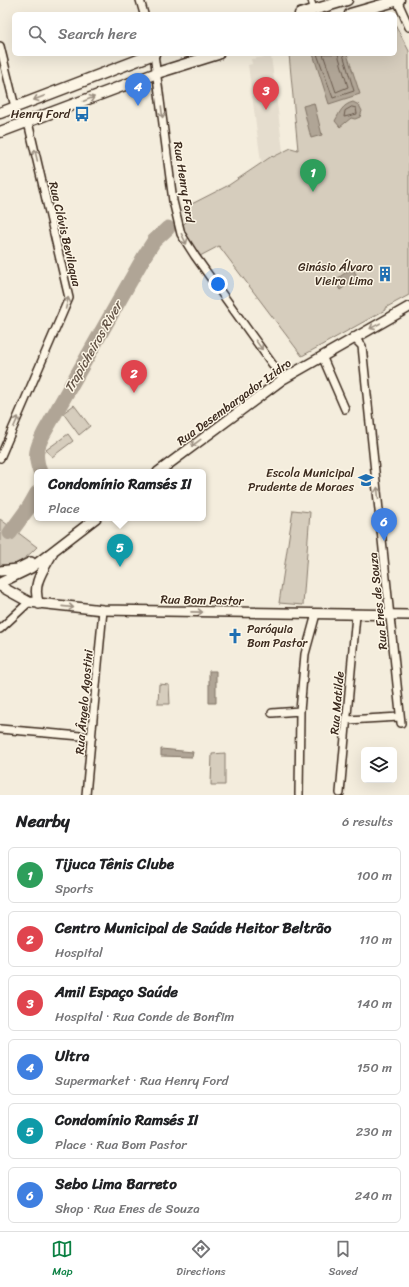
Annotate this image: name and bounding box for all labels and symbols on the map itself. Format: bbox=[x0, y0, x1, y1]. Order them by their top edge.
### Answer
pin: 4 bbox=[125, 73, 151, 106]
pin: 3 bbox=[253, 77, 279, 110]
one-way arrow bbox=[83, 94, 95, 102]
one-way arrow bbox=[33, 95, 45, 103]
place label: Henry Ford bbox=[11, 103, 71, 125]
bus stop icon: Henry Ford bbox=[73, 105, 91, 123]
one-way arrow bbox=[158, 105, 166, 118]
street label: Rua Henry Ford bbox=[167, 140, 201, 225]
one-way arrow bbox=[31, 148, 39, 161]
pin: 1 bbox=[300, 159, 326, 192]
street label: Rua Clóvis Bevilaqua bbox=[42, 179, 88, 290]
one-way arrow bbox=[181, 233, 188, 245]
place label: Ginásio Álvaro Vieira Lima bbox=[298, 256, 373, 292]
building icon: Ginásio Álvaro Vieira Lima bbox=[376, 265, 394, 283]
your location bbox=[208, 274, 228, 294]
water label: Trapicheiros River bbox=[58, 295, 130, 397]
one-way arrow bbox=[64, 297, 72, 310]
one-way arrow bbox=[369, 322, 381, 330]
one-way arrow bbox=[255, 340, 263, 351]
street label: Rua Desembargador Izidro bbox=[172, 353, 296, 451]
pin: 2 bbox=[121, 360, 147, 393]
one-way arrow bbox=[13, 417, 20, 429]
one-way arrow bbox=[191, 439, 202, 447]
place label: Escola Municipal Prudente de Moraes bbox=[248, 462, 355, 498]
school or university icon: Escola Municipal Prudente de Moraes bbox=[357, 471, 375, 489]
one-way arrow bbox=[374, 487, 381, 500]
pin: 6 bbox=[371, 508, 397, 541]
pin: 5 bbox=[107, 534, 133, 567]
street label: Rua Enes de Souza bbox=[362, 551, 394, 651]
street label: Rua Bom Pastor bbox=[160, 588, 245, 612]
one-way arrow bbox=[61, 603, 74, 610]
one-way arrow bbox=[190, 608, 203, 616]
place label: Paróquia Bom Pastor bbox=[247, 618, 308, 654]
church icon: Paróquia Bom Pastor bbox=[226, 627, 244, 645]
street label: Rua Ângelo Agostini bbox=[68, 648, 100, 755]
street label: Rua Matilde bbox=[323, 670, 351, 736]

